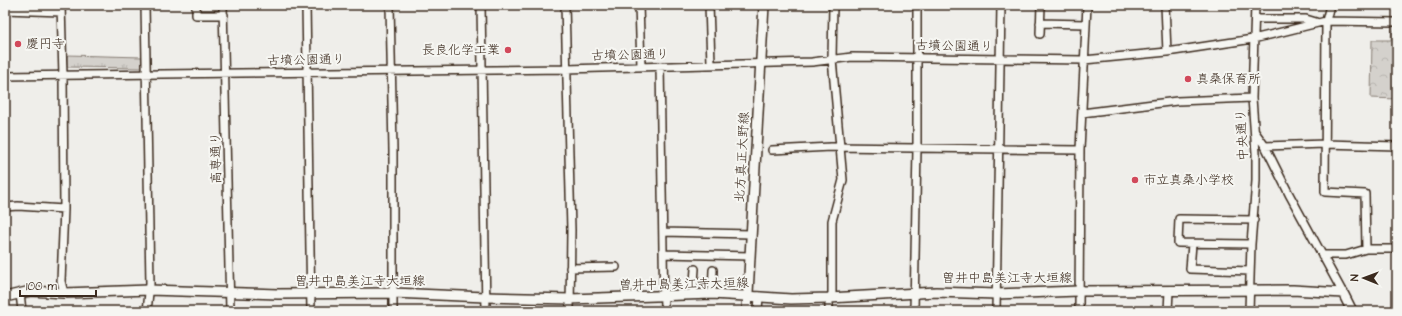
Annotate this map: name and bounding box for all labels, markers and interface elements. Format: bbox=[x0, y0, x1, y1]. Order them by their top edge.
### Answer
place label: 慶円寺 bbox=[26, 35, 65, 53]
street label: 古墳公園通り bbox=[915, 36, 993, 56]
marker: 慶円寺 bbox=[13, 39, 23, 49]
place label: 長良化学工業 bbox=[422, 41, 500, 59]
marker: 長良化学工業 bbox=[503, 45, 513, 55]
street label: 古墳公園通り bbox=[591, 45, 669, 65]
street label: 古墳公園通り bbox=[267, 50, 345, 70]
place label: 真桑保育所 bbox=[1196, 70, 1261, 88]
marker: 真桑保育所 bbox=[1183, 74, 1193, 84]
street label: 中央通り bbox=[1232, 109, 1252, 161]
street label: 北方真正大野線 bbox=[731, 110, 753, 203]
street label: 高専通り bbox=[207, 132, 225, 184]
place label: 市立真桑小学校 bbox=[1143, 171, 1234, 189]
marker: 市立真桑小学校 bbox=[1130, 175, 1140, 185]
north arrow bbox=[1344, 258, 1384, 298]
street label: 曽井中島美江寺大垣線 bbox=[942, 269, 1073, 287]
scale bar bbox=[20, 272, 96, 298]
street label: 曽井中島美江寺大垣線 bbox=[295, 272, 426, 290]
street label: 曽井中島美江寺大垣線 bbox=[619, 274, 750, 294]
text: N bbox=[1347, 274, 1362, 281]
text: 100 m bbox=[26, 278, 57, 295]

